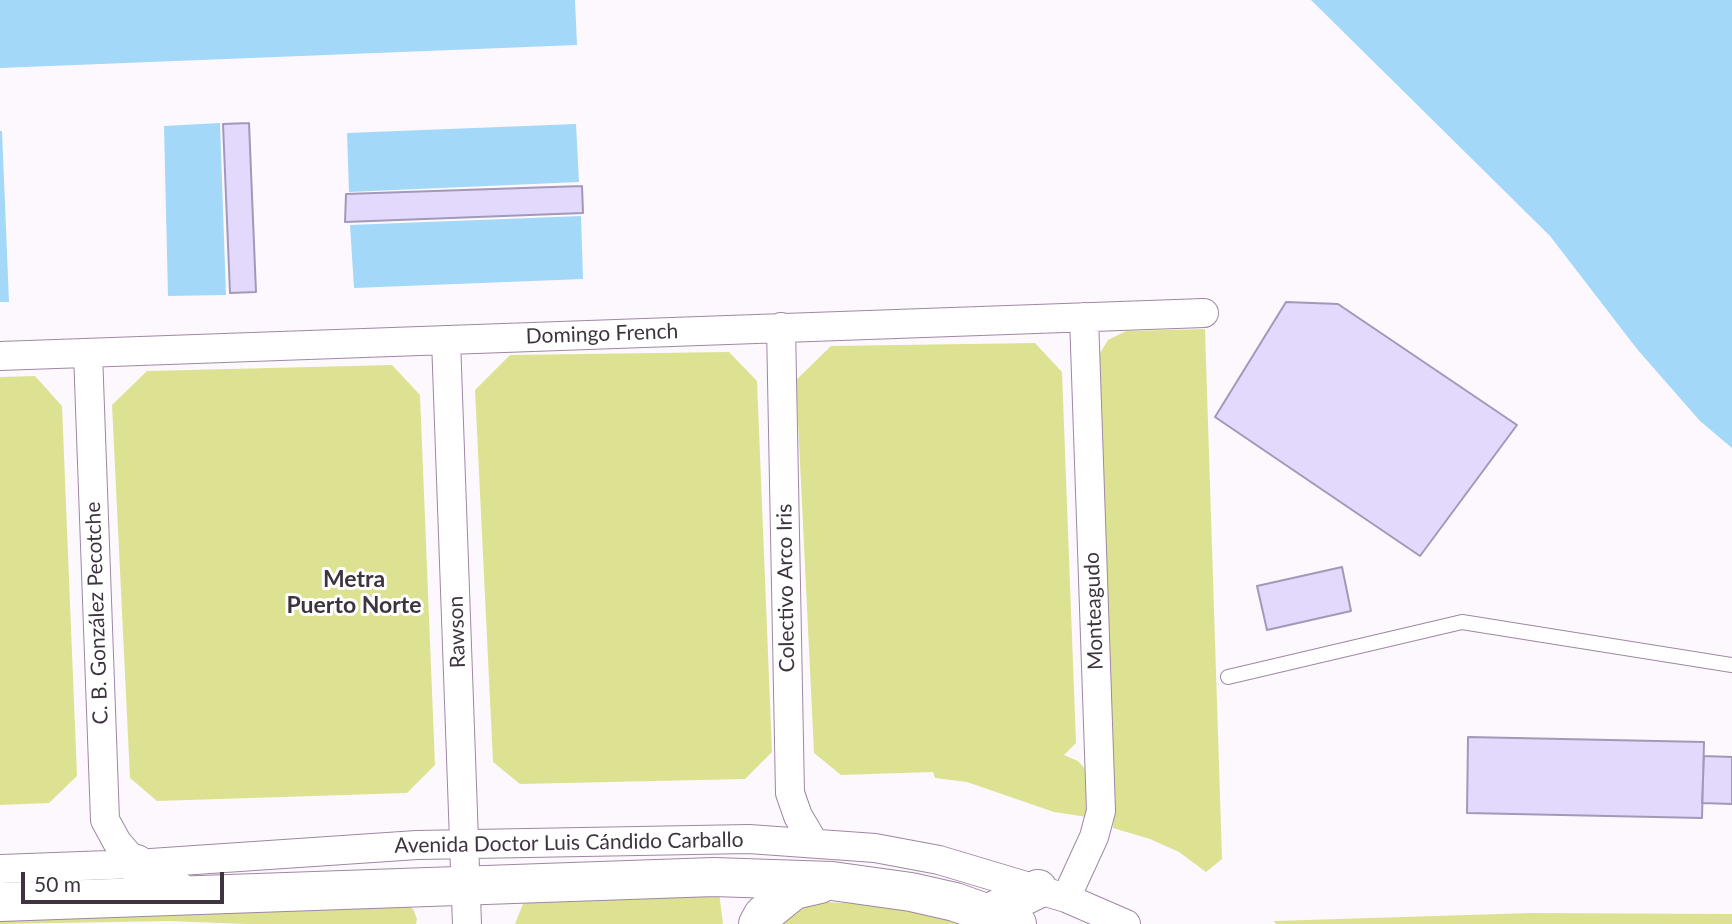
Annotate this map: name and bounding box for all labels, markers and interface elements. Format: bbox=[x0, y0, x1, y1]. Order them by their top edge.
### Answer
street label: Domingo French bbox=[525, 319, 679, 349]
street label: C. B. González Pecotche bbox=[81, 501, 113, 725]
street label: Colectivo Arco Iris bbox=[772, 504, 800, 672]
street label: Monteagudo bbox=[1079, 552, 1109, 670]
district label: Metra Puerto Norte bbox=[286, 566, 422, 620]
street label: Rawson bbox=[443, 595, 471, 669]
street label: Avenida Doctor Luis Cándido Carballo bbox=[394, 827, 744, 859]
scale bar bbox=[24, 858, 228, 902]
text: 50 m bbox=[34, 871, 81, 896]

